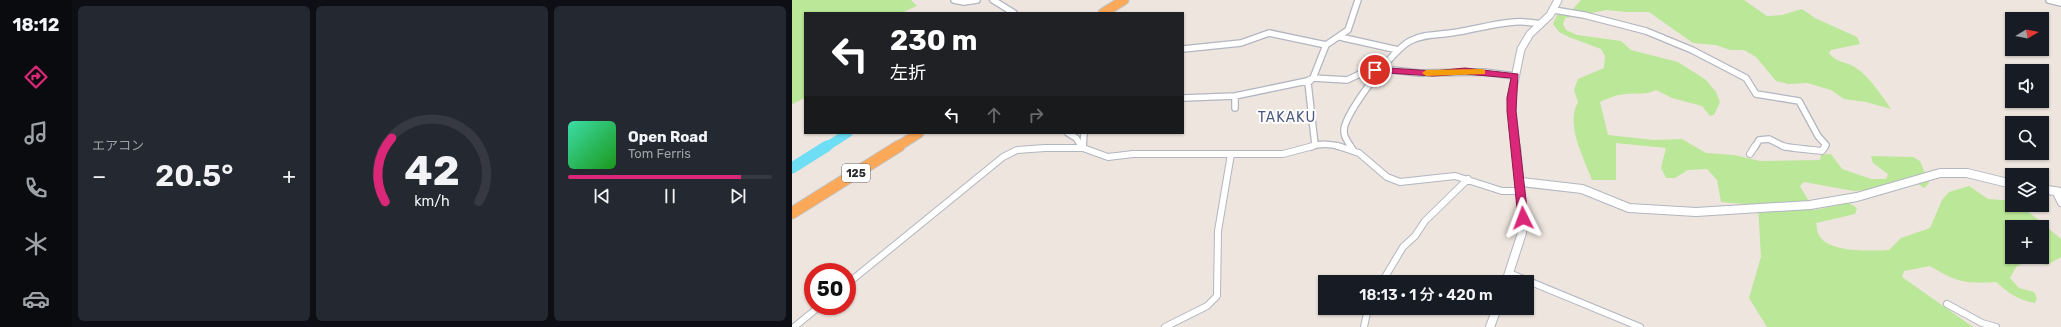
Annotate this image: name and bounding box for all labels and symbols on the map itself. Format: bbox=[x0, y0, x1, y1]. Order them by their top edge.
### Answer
north arrow bbox=[2005, 12, 2049, 56]
pin bbox=[1358, 53, 1392, 87]
district label: TAKAKU bbox=[1258, 109, 1316, 126]
road number: 125 bbox=[842, 164, 870, 182]
position arrow bbox=[1502, 197, 1544, 239]
speed limit sign: 50 bbox=[804, 263, 856, 315]

